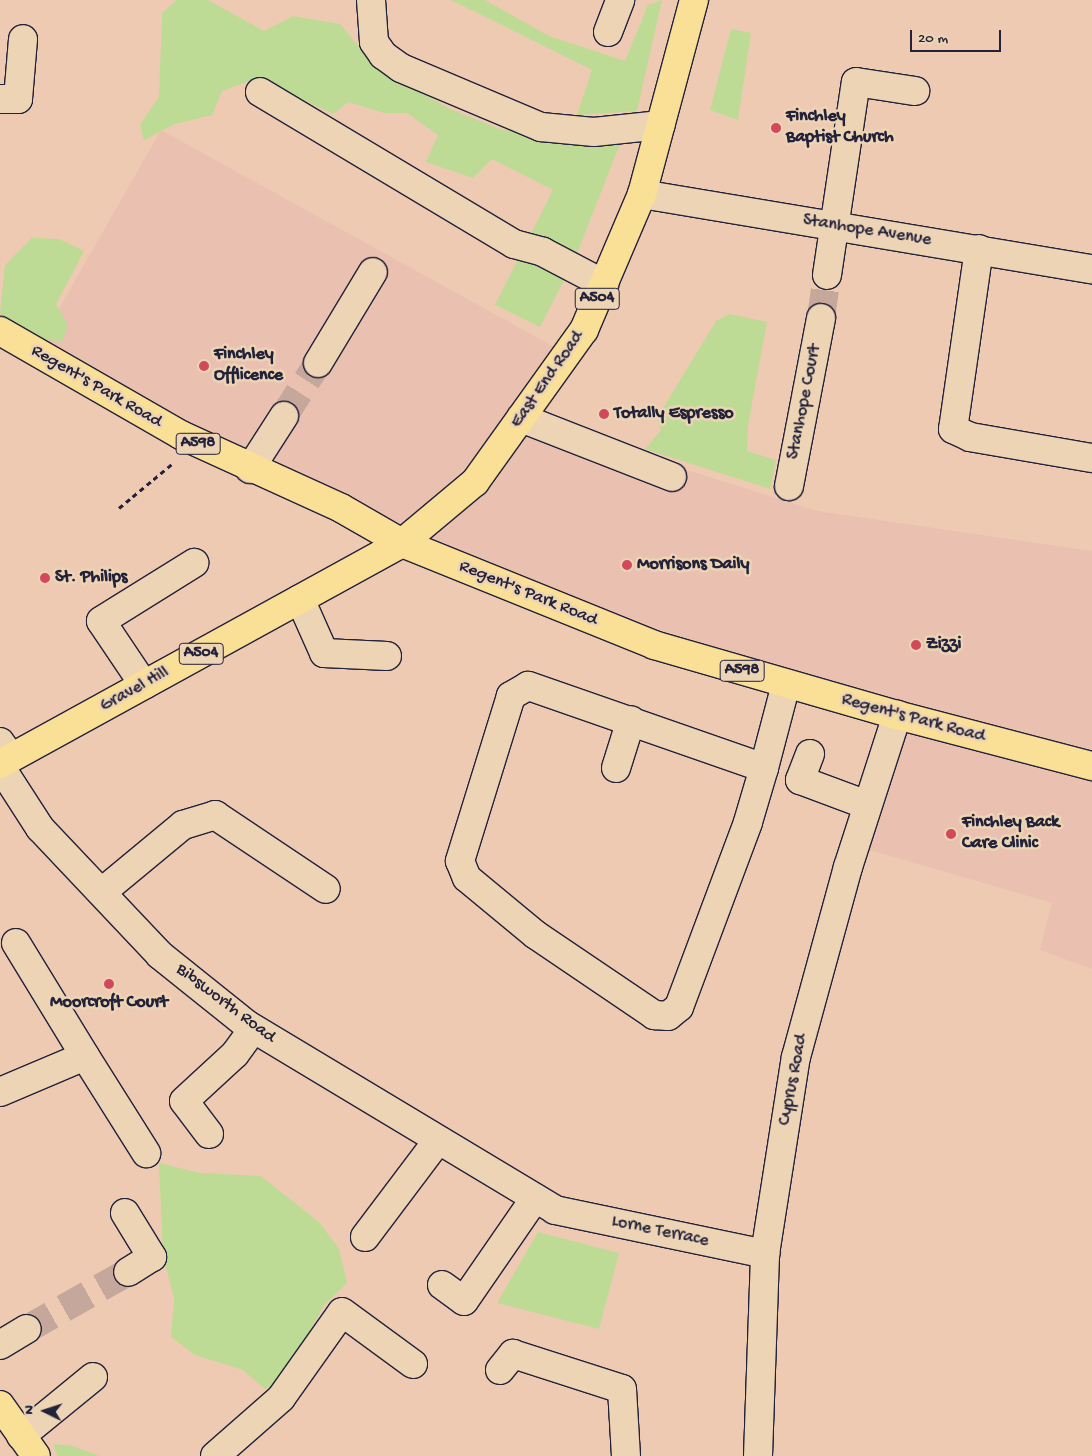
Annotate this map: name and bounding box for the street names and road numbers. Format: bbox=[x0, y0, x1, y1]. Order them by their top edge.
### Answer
street label: Stanhope Avenue bbox=[801, 210, 933, 252]
road number: A504 bbox=[574, 286, 620, 312]
street label: East End Road bbox=[507, 327, 589, 433]
street label: Regent's Park Road bbox=[27, 341, 165, 433]
street label: Stanhope Court bbox=[783, 343, 827, 461]
road number: A598 bbox=[176, 430, 220, 458]
street label: Regent's Park Road bbox=[456, 556, 600, 632]
road number: A504 bbox=[178, 641, 224, 668]
road number: A598 bbox=[720, 658, 764, 684]
street label: Gravel Hill bbox=[97, 662, 173, 718]
street label: Regent's Park Road bbox=[839, 689, 987, 749]
street label: Bibsworth Road bbox=[171, 959, 279, 1049]
street label: Cyprus Road bbox=[775, 1033, 813, 1127]
street label: Lorne Terrace bbox=[609, 1211, 711, 1253]

